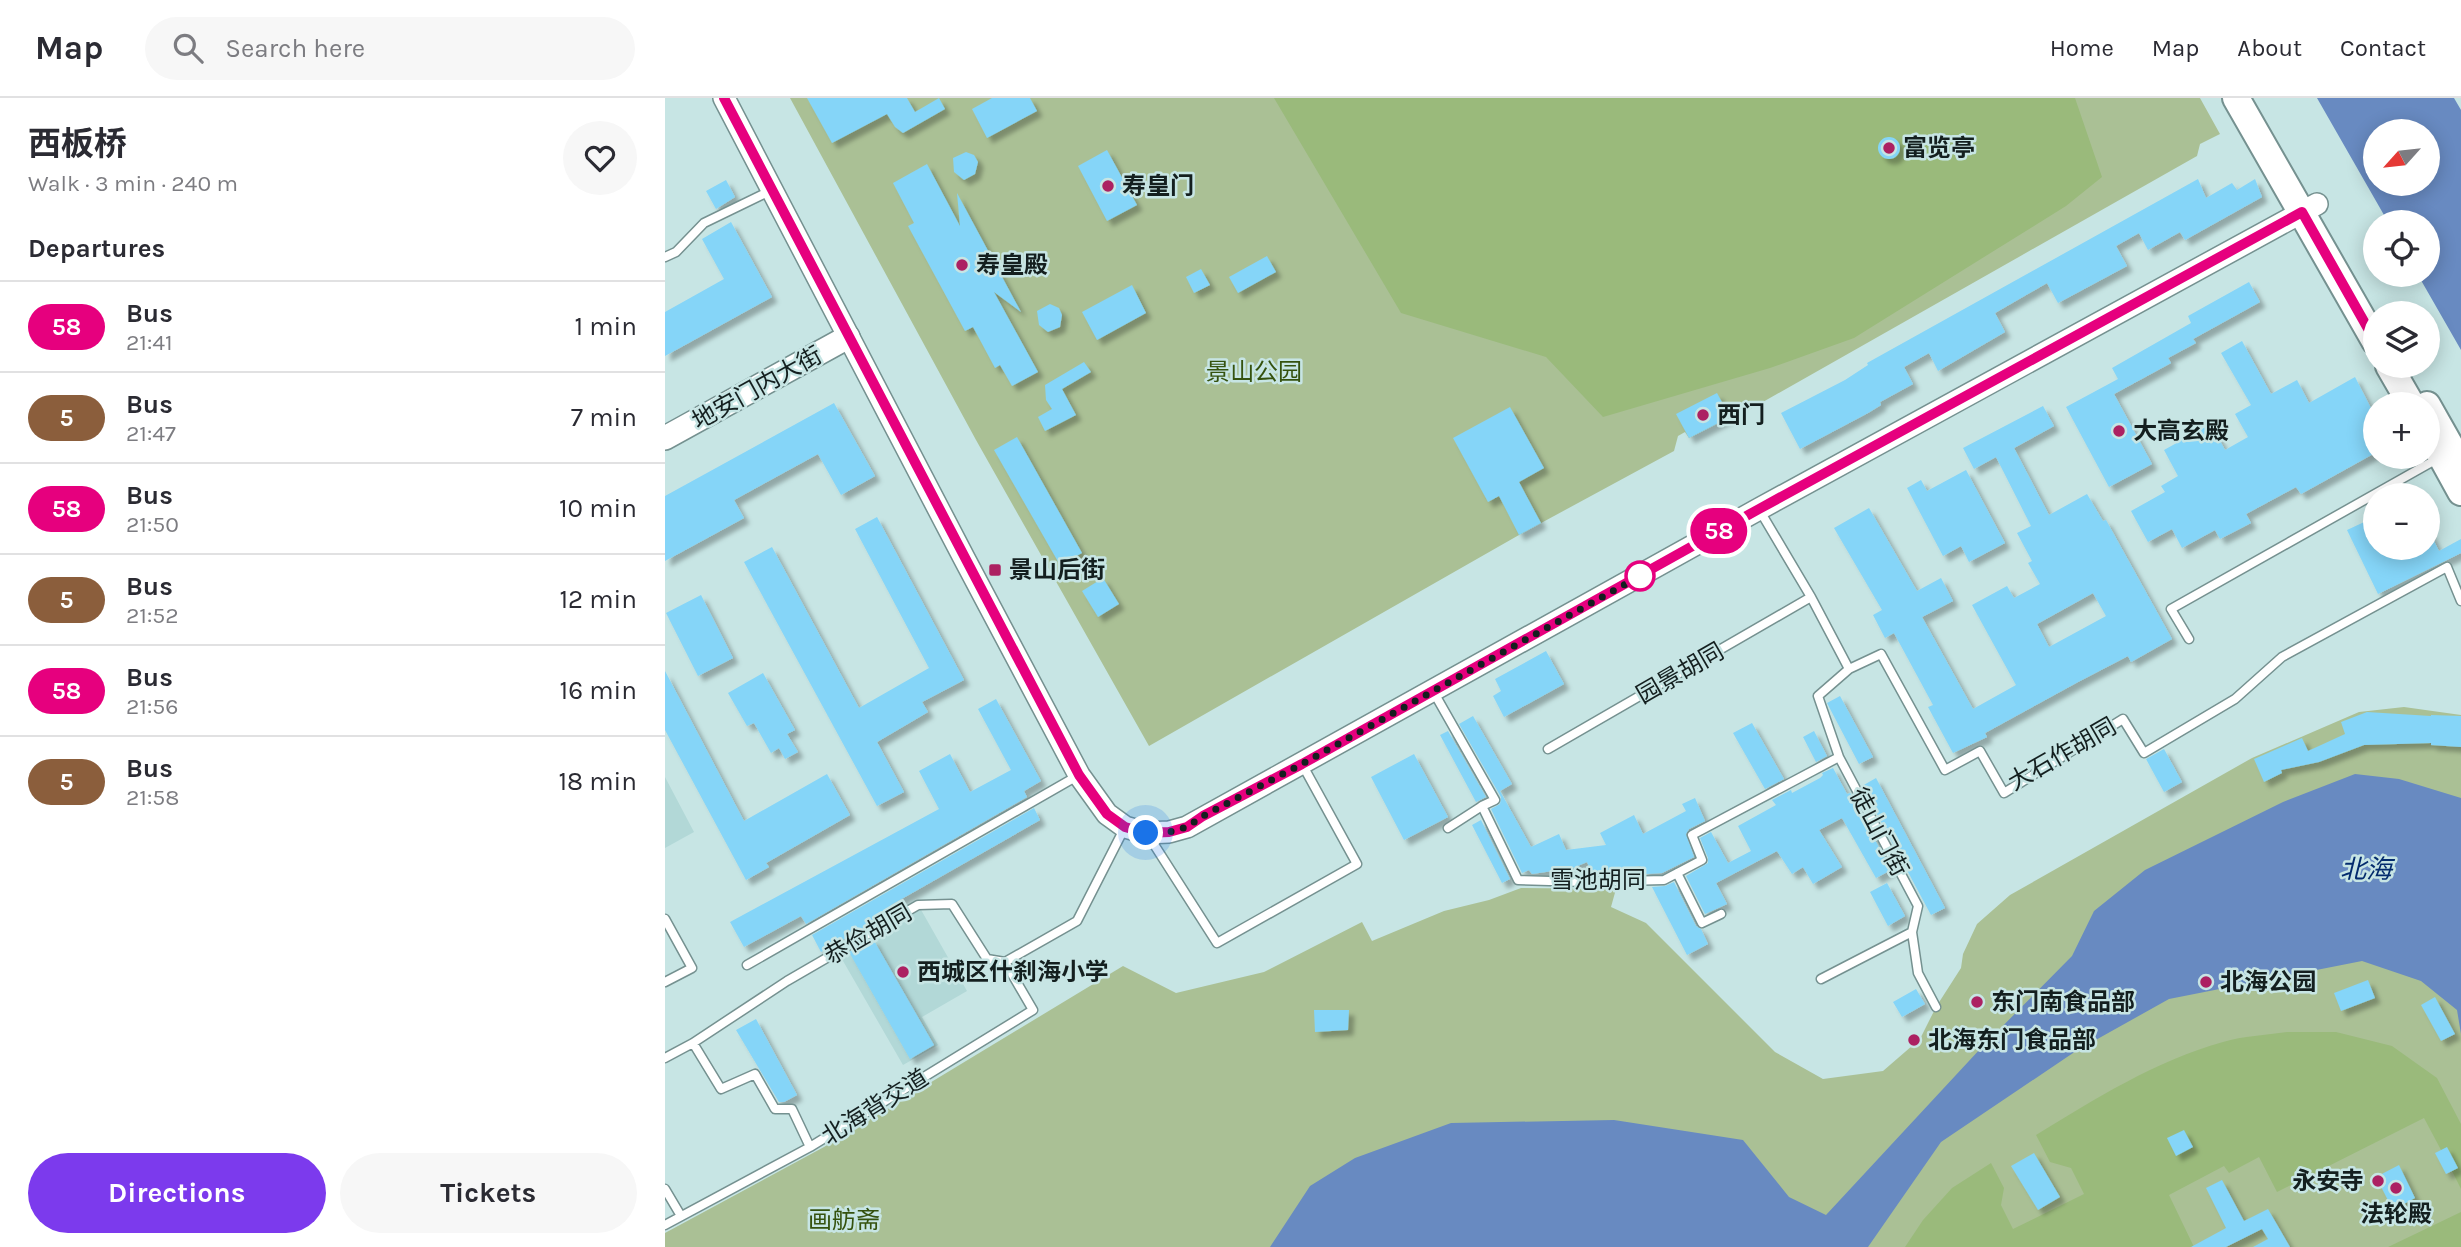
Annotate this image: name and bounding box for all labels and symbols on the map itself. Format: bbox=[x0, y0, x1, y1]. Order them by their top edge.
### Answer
north arrow bbox=[2363, 119, 2439, 196]
place label: 富览亭 bbox=[1903, 134, 1975, 162]
marker: 富览亭 bbox=[1881, 140, 1897, 156]
place label: 寿皇门 bbox=[1122, 172, 1194, 200]
marker: 寿皇门 bbox=[1100, 178, 1116, 194]
place label: 寿皇殿 bbox=[976, 251, 1048, 279]
marker: 寿皇殿 bbox=[954, 257, 970, 273]
street label: 地安门内大街 bbox=[687, 341, 827, 435]
park label: 景山公园 bbox=[1206, 358, 1302, 386]
place label: 西门 bbox=[1717, 401, 1765, 429]
marker: 西门 bbox=[1695, 407, 1711, 423]
place label: 大高玄殿 bbox=[2133, 417, 2229, 445]
marker: 大高玄殿 bbox=[2111, 423, 2127, 439]
line badge: 58 bbox=[1688, 508, 1751, 554]
place label: 景山后街 bbox=[1009, 556, 1105, 584]
unlabelled marker bbox=[1625, 561, 1655, 591]
marker: 景山后街 bbox=[987, 562, 1003, 578]
street label: 园景胡同 bbox=[1631, 637, 1729, 709]
street label: 大石作胡同 bbox=[2003, 712, 2121, 796]
street label: 徒山门街 bbox=[1844, 783, 1914, 881]
your location bbox=[1128, 815, 1163, 850]
water label: 北海 bbox=[2340, 854, 2396, 885]
street label: 雪池胡同 bbox=[1550, 866, 1646, 894]
street label: 恭俭胡同 bbox=[819, 898, 917, 970]
place label: 西城区什刹海小学 bbox=[917, 958, 1109, 986]
marker: 西城区什刹海小学 bbox=[895, 964, 911, 980]
place label: 北海公园 bbox=[2220, 968, 2316, 996]
marker: 北海公园 bbox=[2198, 974, 2214, 990]
place label: 东门南食品部 bbox=[1991, 988, 2135, 1016]
marker: 东门南食品部 bbox=[1969, 994, 1985, 1010]
place label: 北海东门食品部 bbox=[1928, 1026, 2096, 1054]
marker: 北海东门食品部 bbox=[1906, 1032, 1922, 1048]
street label: 北海背交道 bbox=[817, 1063, 933, 1151]
place label: 永安寺 bbox=[2292, 1167, 2364, 1195]
marker: 永安寺 bbox=[2370, 1173, 2386, 1189]
marker: 法轮殿 bbox=[2388, 1180, 2404, 1196]
place label: 法轮殿 bbox=[2360, 1200, 2432, 1228]
park label: 画舫斋 bbox=[808, 1206, 880, 1234]

